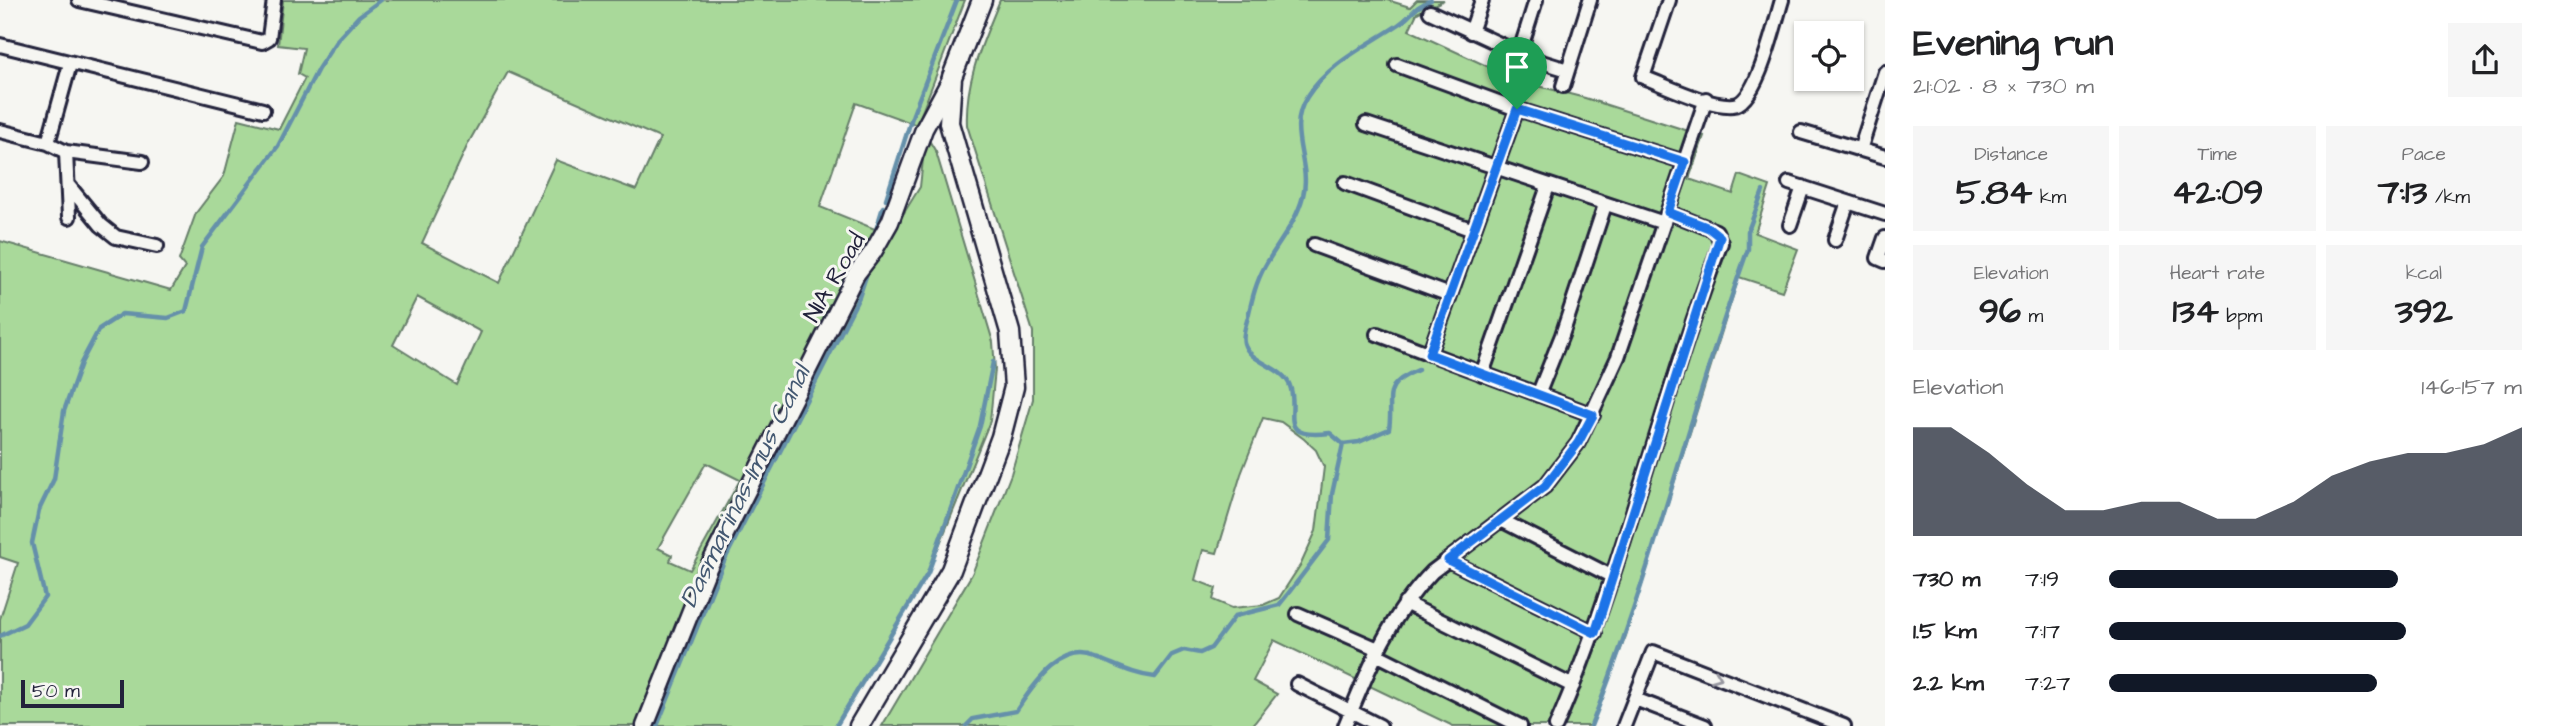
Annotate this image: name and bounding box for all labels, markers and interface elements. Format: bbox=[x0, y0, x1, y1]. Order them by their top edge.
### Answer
text: Evening run bbox=[1913, 18, 2114, 70]
map controls bbox=[1794, 21, 1864, 91]
button: locate bbox=[1794, 21, 1864, 91]
button: share bbox=[2448, 23, 2522, 97]
pin bbox=[1487, 37, 1547, 109]
icon: arrive bbox=[1498, 48, 1536, 86]
text: 21:02 · 8 × 730 m bbox=[1913, 70, 2094, 102]
text: Distance bbox=[1974, 141, 2048, 168]
text: Time bbox=[2198, 141, 2237, 168]
text: Pace bbox=[2402, 141, 2446, 168]
text: 5.84 bbox=[1956, 168, 2032, 217]
text: 42:09 bbox=[2172, 168, 2263, 217]
text: 7:13 bbox=[2378, 168, 2427, 217]
text: km bbox=[2032, 184, 2066, 211]
text: /km bbox=[2427, 184, 2470, 211]
street label: NIA Road bbox=[795, 226, 874, 329]
text: Elevation bbox=[1974, 260, 2049, 287]
text: Heart rate bbox=[2170, 260, 2265, 287]
text: kcal bbox=[2406, 260, 2442, 287]
text: 96 bbox=[1979, 287, 2021, 336]
text: 134 bbox=[2173, 287, 2219, 336]
text: 392 bbox=[2395, 287, 2453, 336]
text: m bbox=[2021, 303, 2043, 330]
text: bpm bbox=[2219, 303, 2262, 330]
water label: Dasmarinas-Imus Canal bbox=[671, 357, 820, 613]
text: Elevation bbox=[1913, 371, 2004, 403]
text: 146–157 m bbox=[2421, 371, 2522, 403]
text: 730 m bbox=[1913, 563, 1980, 595]
text: 7:19 bbox=[2025, 563, 2059, 595]
text: 1.5 km bbox=[1913, 615, 1977, 647]
text: 7:17 bbox=[2025, 615, 2060, 647]
text: 2.2 km bbox=[1913, 667, 1984, 699]
text: 7:27 bbox=[2025, 667, 2070, 699]
one-way arrow bbox=[1710, 668, 1722, 682]
scale bar bbox=[21, 677, 124, 709]
text: 50 m bbox=[32, 678, 80, 705]

